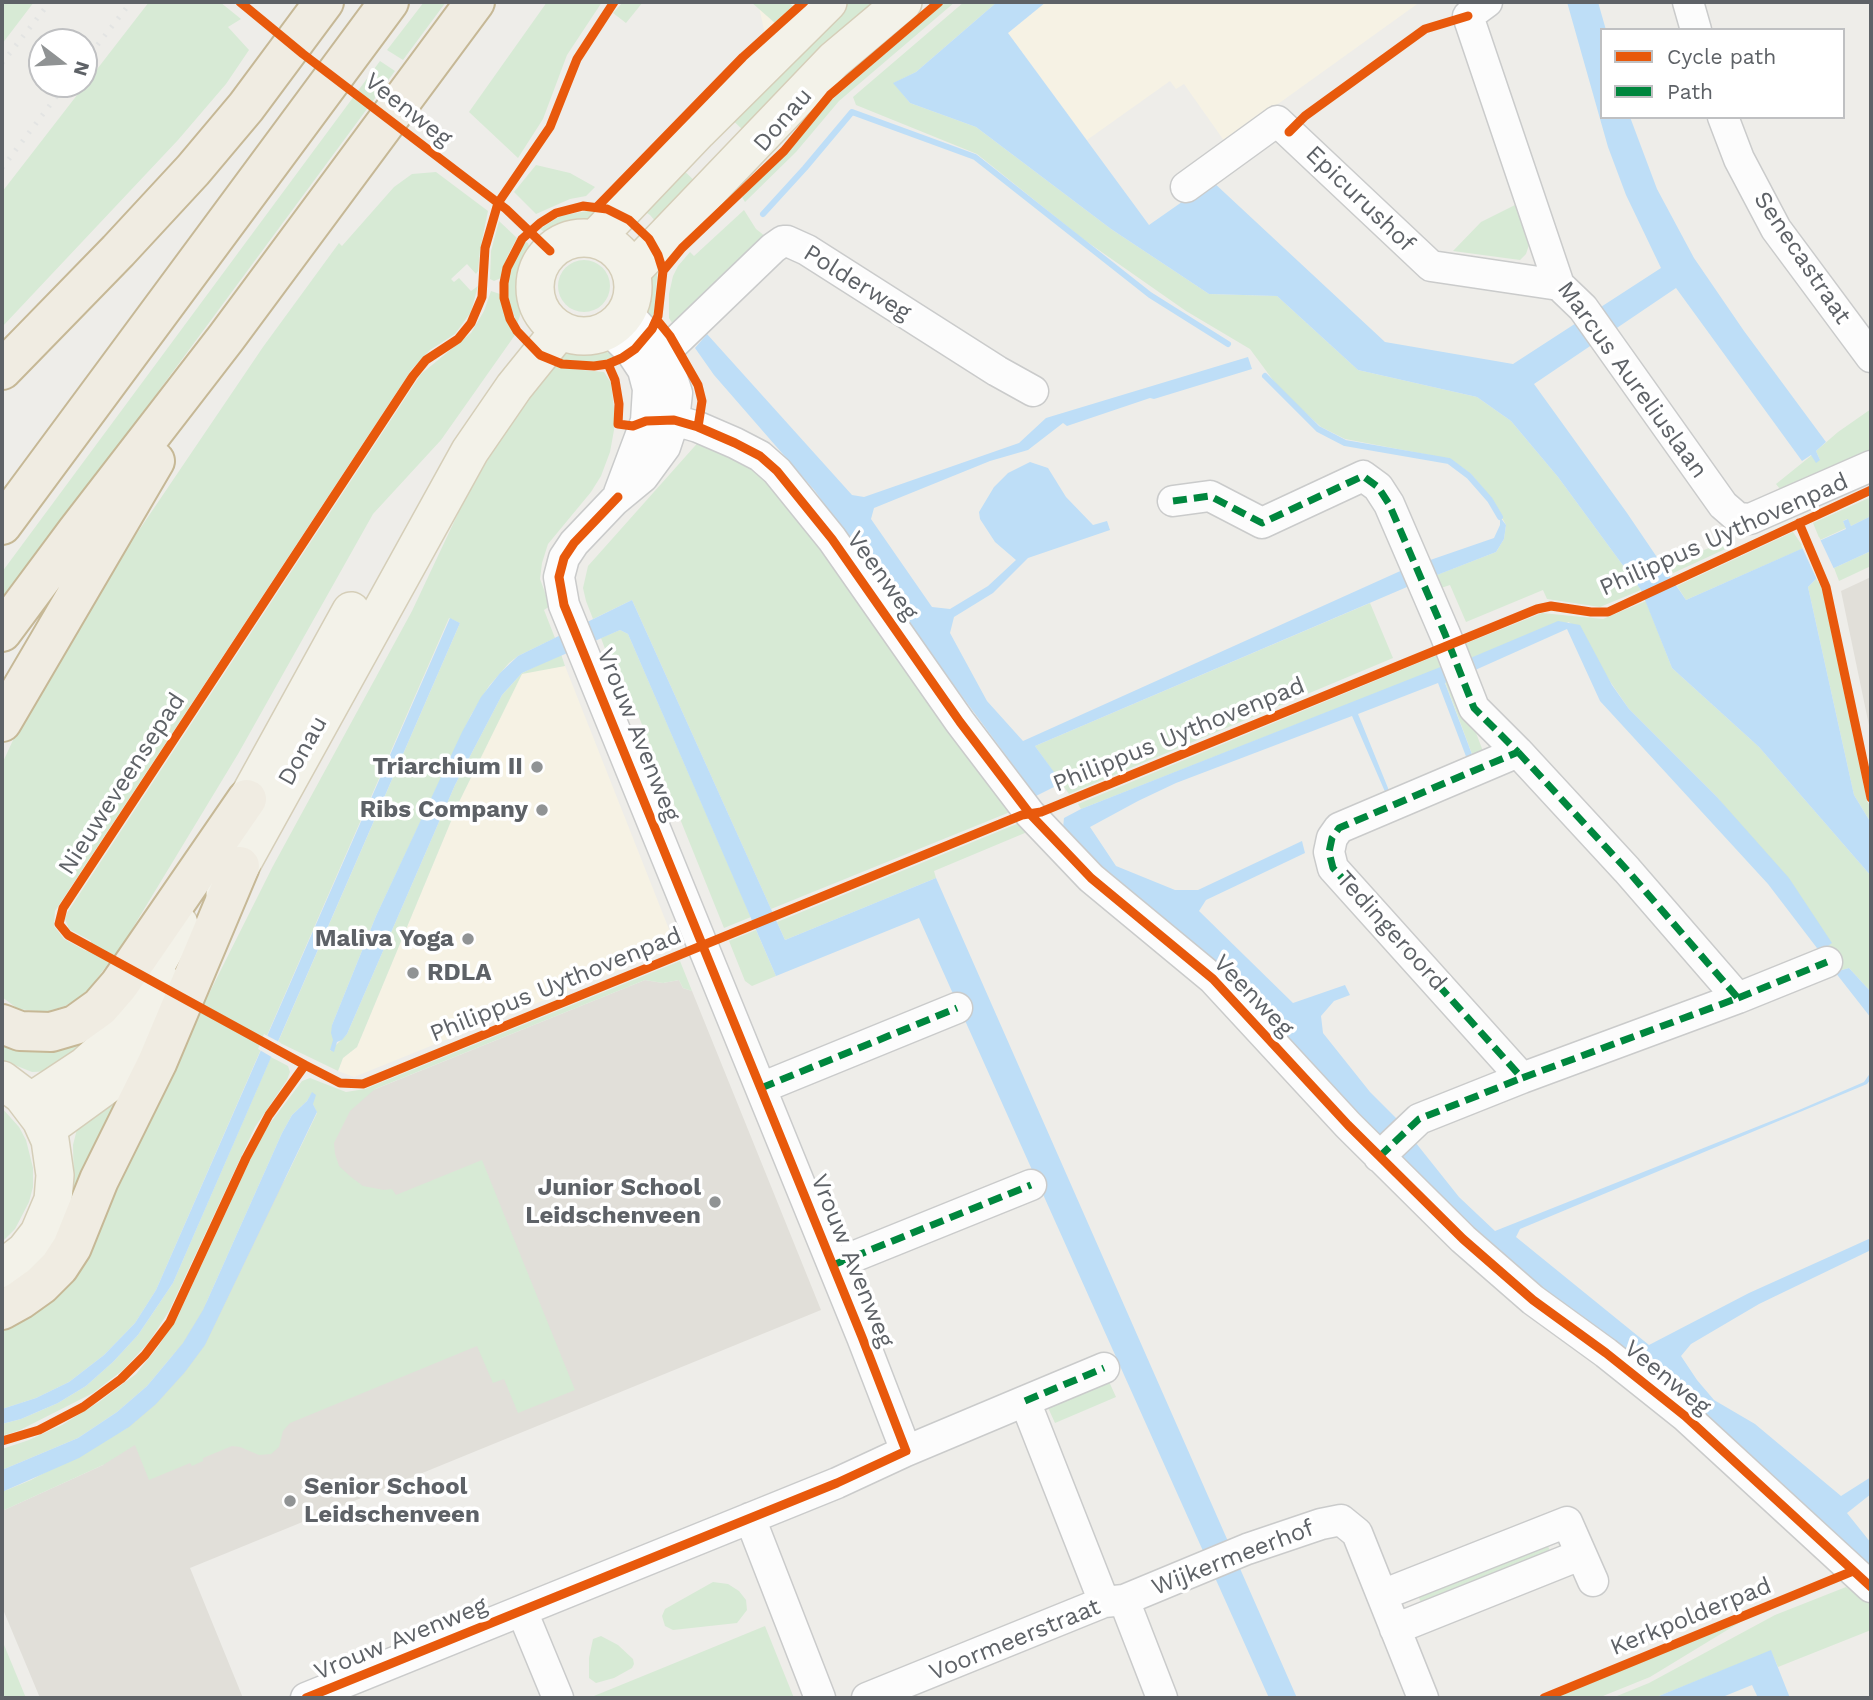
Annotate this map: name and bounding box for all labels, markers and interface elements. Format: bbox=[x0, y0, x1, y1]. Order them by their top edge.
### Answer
north arrow bbox=[28, 28, 98, 98]
legend bbox=[1600, 28, 1845, 119]
text: Cycle path bbox=[1667, 44, 1776, 69]
text: N bbox=[69, 59, 95, 79]
street label: Veenweg bbox=[359, 67, 457, 153]
text: Path bbox=[1667, 79, 1713, 104]
street label: Donau bbox=[748, 82, 818, 158]
street label: Epicurushof bbox=[1299, 140, 1421, 258]
street label: Senecastraat bbox=[1747, 186, 1857, 330]
street label: Polderweg bbox=[798, 239, 916, 327]
street label: Marcus Aureliuslaan bbox=[1551, 276, 1713, 484]
street label: Philippus Uythovenpad bbox=[1595, 467, 1853, 603]
street label: Veenweg bbox=[840, 526, 924, 626]
street label: Vrouw Avenweg bbox=[590, 644, 686, 826]
street label: Philippus Uythovenpad bbox=[1049, 671, 1309, 799]
street label: Nieuweveensepad bbox=[52, 688, 192, 880]
street label: Donau bbox=[272, 711, 334, 791]
place label: Triarchium II bbox=[372, 753, 523, 781]
marker: Triarchium II bbox=[529, 759, 545, 775]
place label: Ribs Company bbox=[360, 796, 528, 824]
marker: Ribs Company bbox=[534, 802, 550, 818]
street label: Tedingeroord bbox=[1330, 865, 1452, 997]
street label: Philippus Uythovenpad bbox=[426, 921, 686, 1049]
place label: Maliva Yoga bbox=[315, 925, 454, 953]
marker: Maliva Yoga bbox=[460, 931, 476, 947]
street label: Veenweg bbox=[1207, 949, 1299, 1043]
place label: RDLA bbox=[427, 959, 491, 987]
marker: RDLA bbox=[405, 965, 421, 981]
street label: Vrouw Avenweg bbox=[804, 1170, 900, 1352]
place label: Junior School Leidschenveen bbox=[525, 1174, 701, 1230]
marker: Junior School Leidschenveen bbox=[707, 1194, 723, 1210]
street label: Veenweg bbox=[1618, 1334, 1716, 1422]
place label: Senior School Leidschenveen bbox=[304, 1473, 480, 1529]
marker: Senior School Leidschenveen bbox=[282, 1493, 298, 1509]
street label: Wijkermeerhof bbox=[1148, 1514, 1318, 1602]
street label: Kerkpolderpad bbox=[1606, 1572, 1776, 1662]
street label: Vrouw Avenweg bbox=[310, 1591, 492, 1687]
street label: Voormeerstraat bbox=[925, 1593, 1105, 1687]

